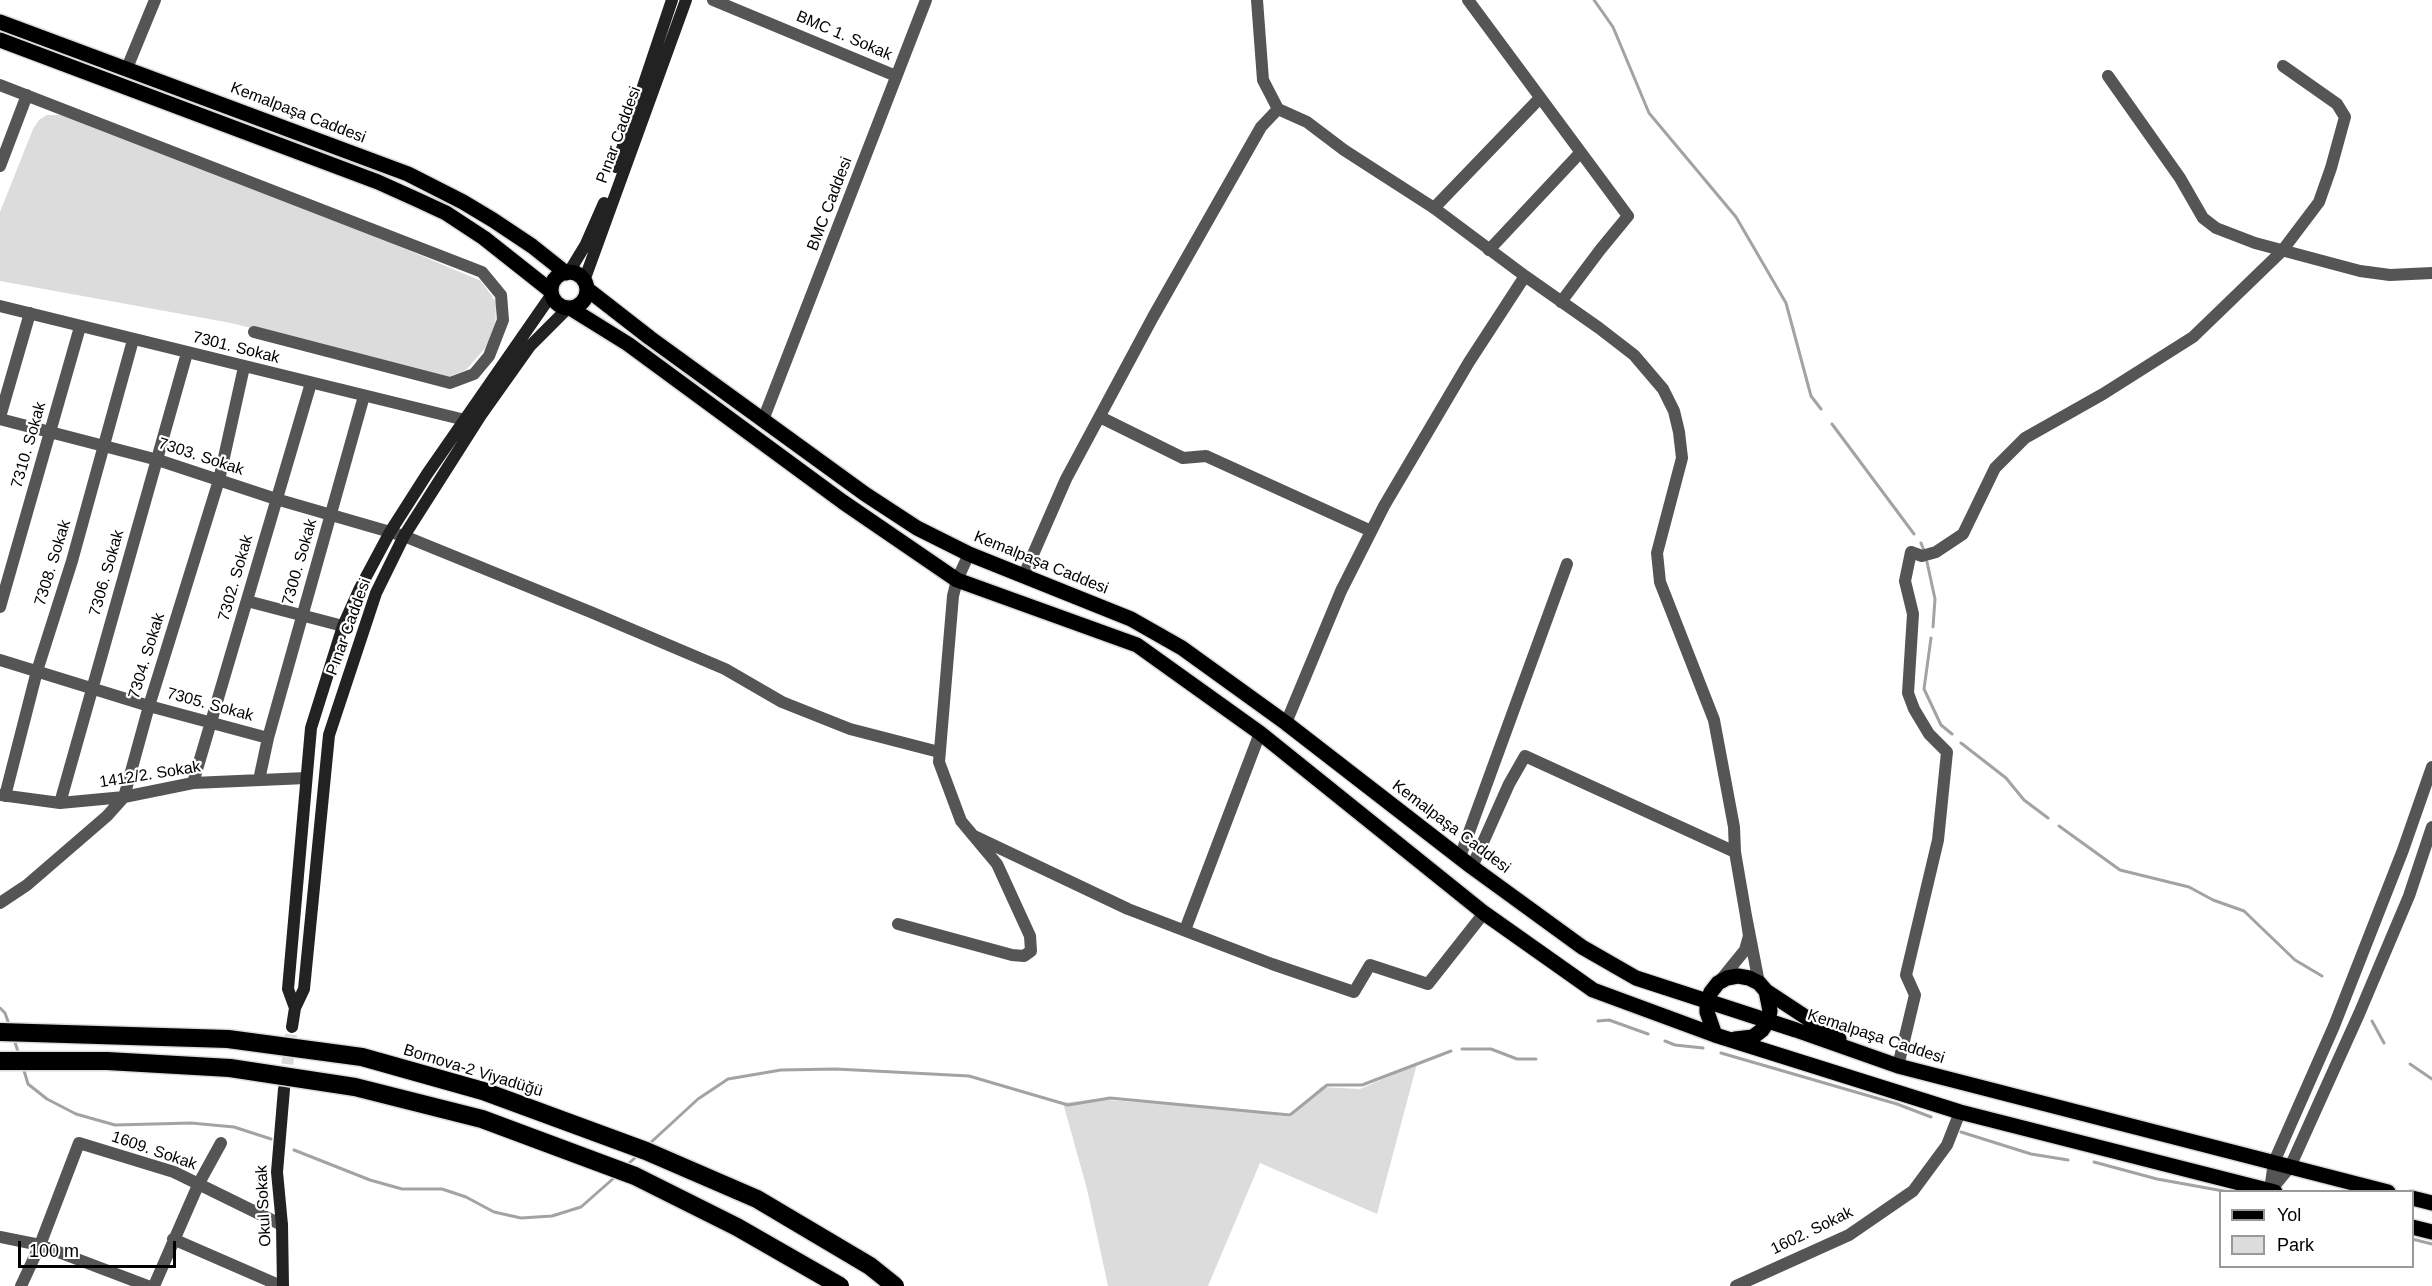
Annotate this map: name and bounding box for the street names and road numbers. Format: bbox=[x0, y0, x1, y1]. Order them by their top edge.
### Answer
street label: BMC 1. Sokak bbox=[793, 7, 895, 65]
street label: Kemalpaşa Caddesi bbox=[228, 78, 368, 148]
street label: Pınar Caddesi bbox=[593, 84, 645, 186]
street label: BMC Caddesi bbox=[803, 154, 857, 254]
street label: 7301. Sokak bbox=[191, 328, 281, 368]
street label: 7310. Sokak bbox=[8, 400, 50, 490]
street label: 7303. Sokak bbox=[156, 434, 246, 480]
street label: 7300. Sokak bbox=[279, 517, 321, 607]
street label: 7308. Sokak bbox=[31, 518, 75, 608]
street label: Kemalpaşa Caddesi bbox=[971, 527, 1111, 599]
street label: 7306. Sokak bbox=[86, 528, 128, 618]
street label: 7302. Sokak bbox=[215, 533, 257, 623]
street label: Pınar Caddesi bbox=[323, 576, 375, 678]
street label: 7304. Sokak bbox=[125, 611, 169, 701]
street label: 7305. Sokak bbox=[165, 684, 255, 726]
street label: 1412/2. Sokak bbox=[98, 758, 202, 792]
street label: Kemalpaşa Caddesi bbox=[1388, 776, 1514, 878]
street label: Kemalpaşa Caddesi bbox=[1805, 1006, 1947, 1068]
street label: Bornova-2 Viyadüğü bbox=[401, 1041, 545, 1101]
street label: 1609. Sokak bbox=[109, 1127, 199, 1175]
street label: Okul Sokak bbox=[252, 1165, 276, 1247]
street label: 1602. Sokak bbox=[1768, 1203, 1856, 1259]

